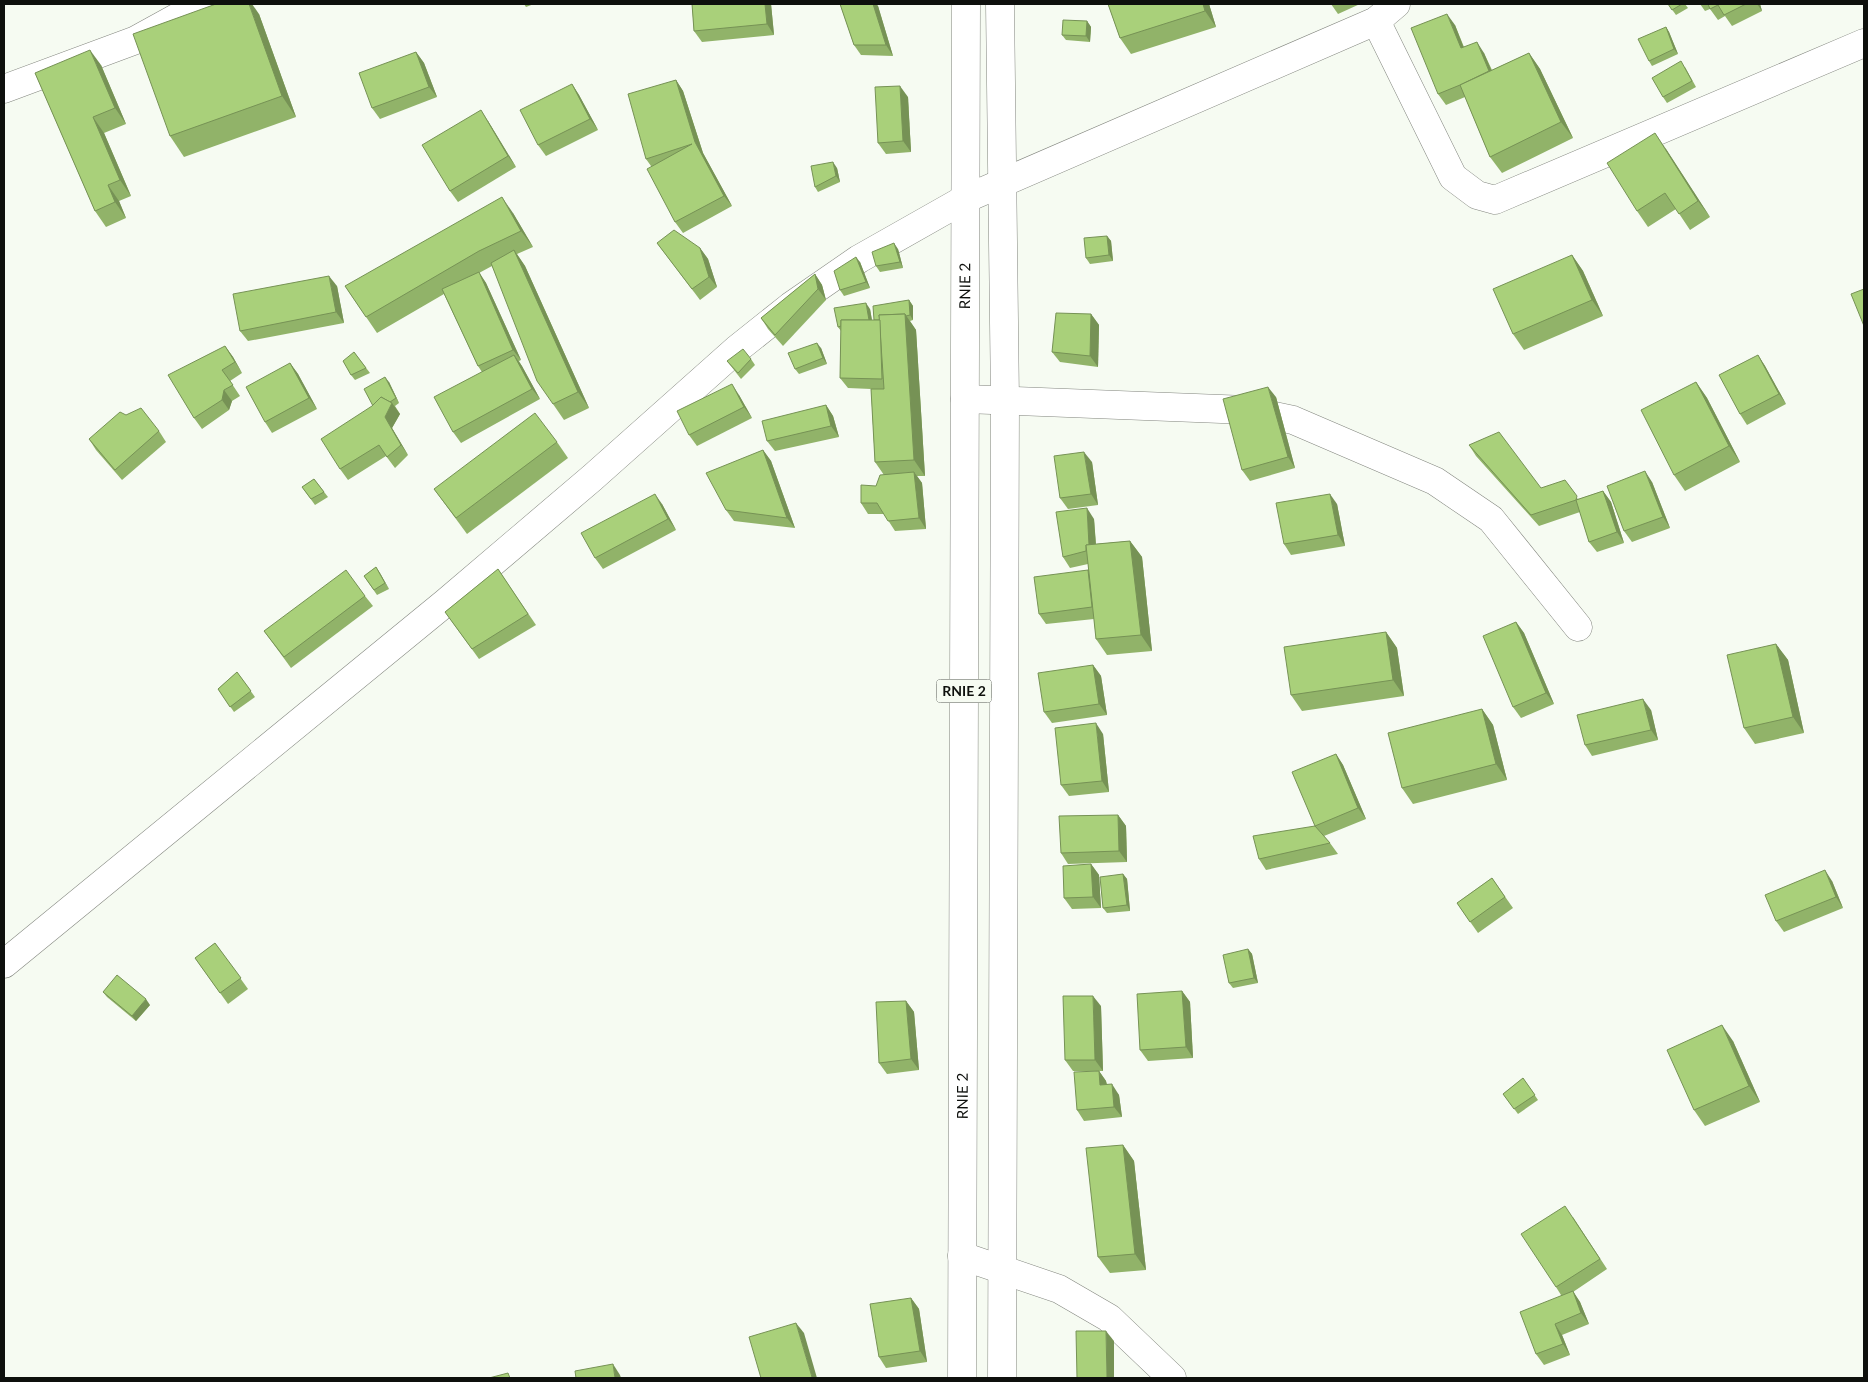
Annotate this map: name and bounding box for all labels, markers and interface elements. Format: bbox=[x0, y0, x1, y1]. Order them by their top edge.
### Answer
street label: RNIE 2 bbox=[955, 263, 973, 309]
road number: RNIE 2 bbox=[936, 679, 992, 702]
street label: RNIE 2 bbox=[953, 1073, 971, 1119]

